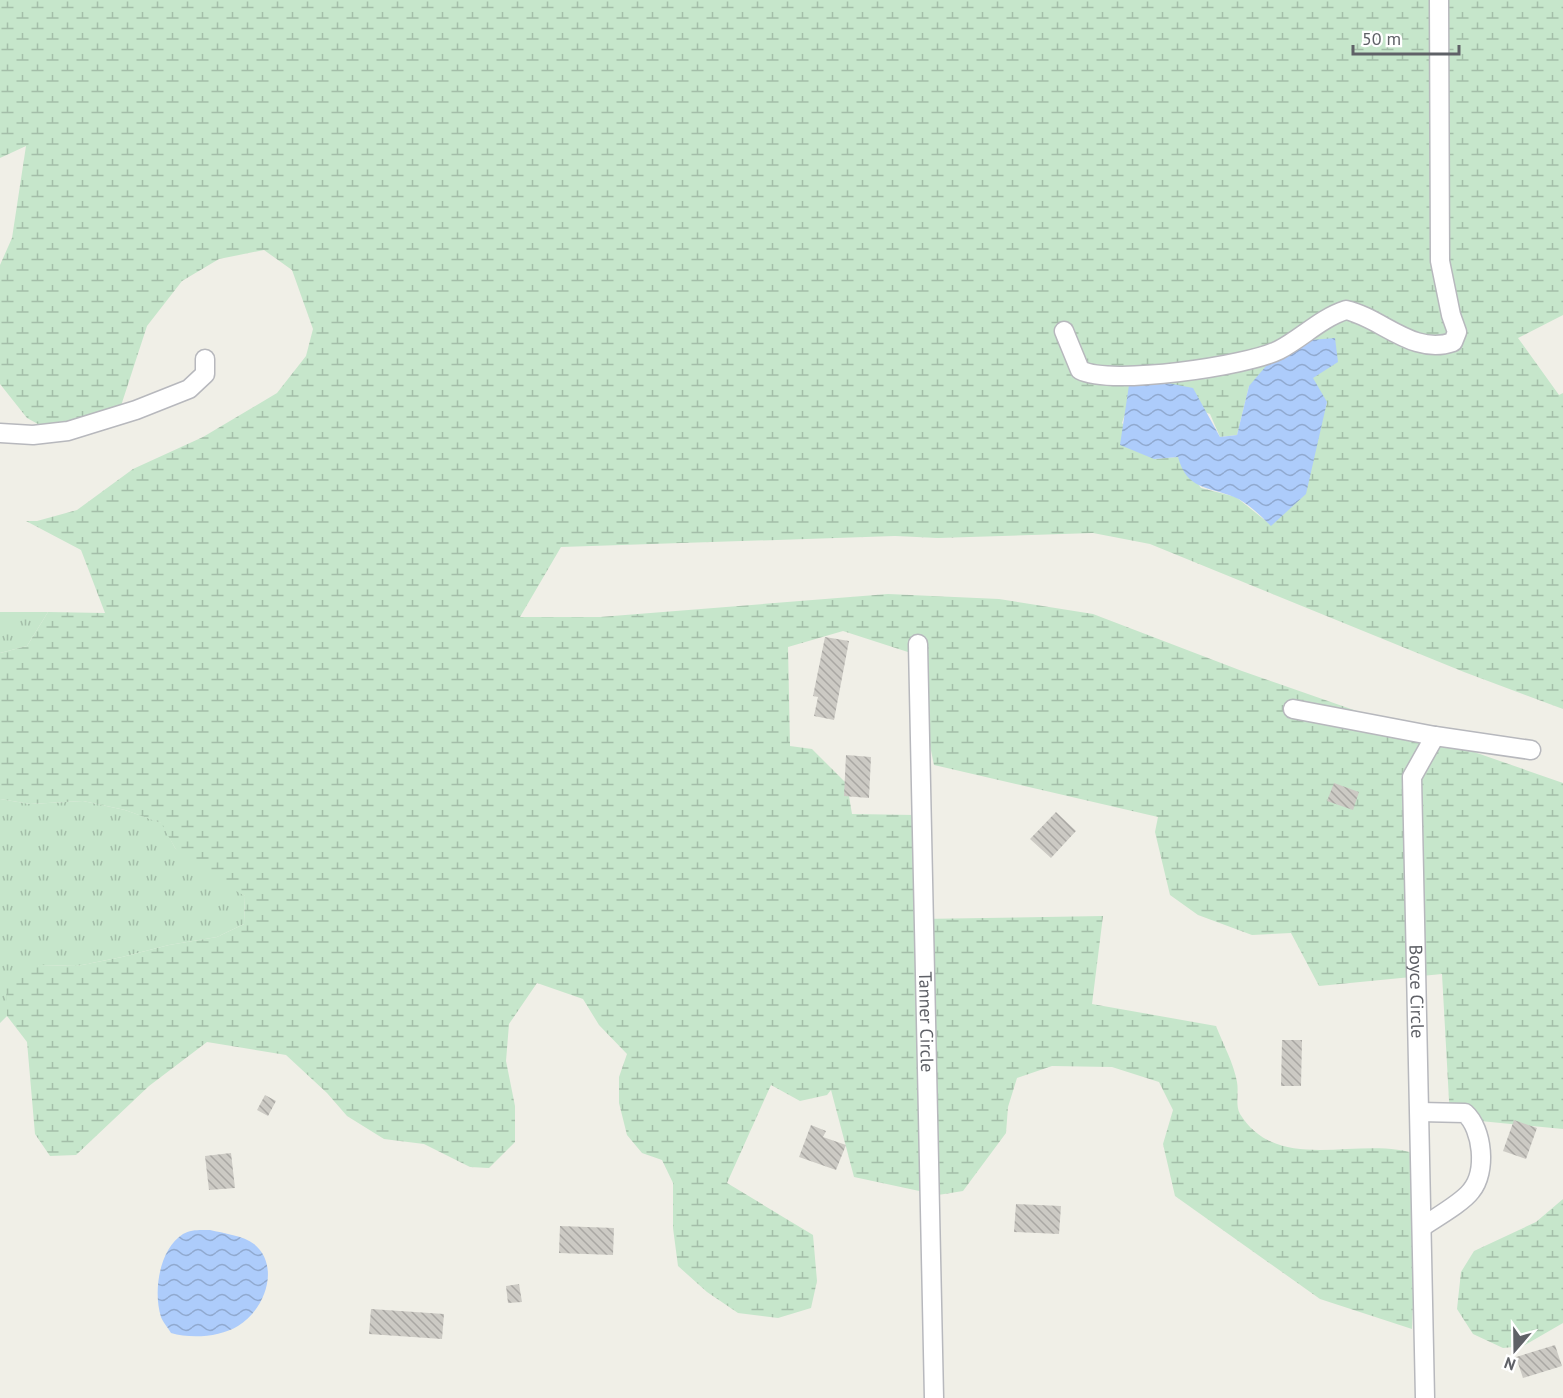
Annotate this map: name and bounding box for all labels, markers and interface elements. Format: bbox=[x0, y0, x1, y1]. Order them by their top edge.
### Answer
scale bar bbox=[1353, 18, 1460, 56]
text: 50 m bbox=[1362, 27, 1401, 50]
street label: Boyce Circle bbox=[1405, 944, 1429, 1038]
street label: Tanner Circle bbox=[914, 971, 939, 1072]
north arrow bbox=[1485, 1320, 1545, 1380]
text: N bbox=[1502, 1353, 1518, 1375]

